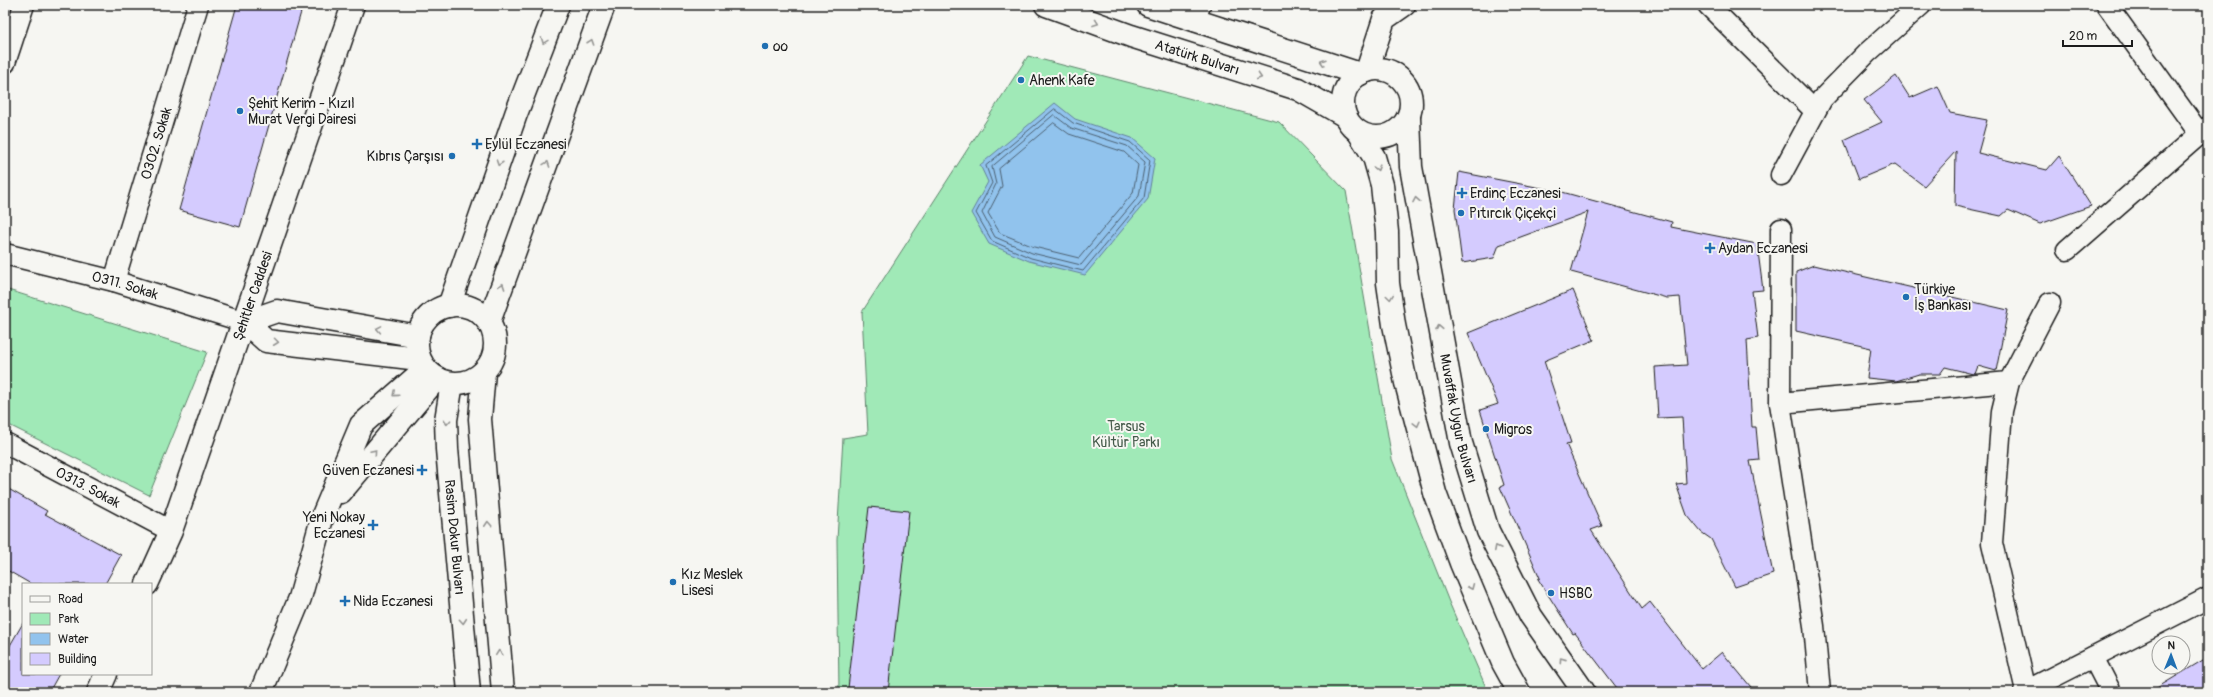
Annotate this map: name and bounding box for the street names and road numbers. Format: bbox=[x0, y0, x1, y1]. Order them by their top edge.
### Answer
street label: Atatürk Bulvarı bbox=[1153, 36, 1241, 79]
street label: 0302. Sokak bbox=[137, 105, 175, 182]
street label: Şehitler Caddesi bbox=[230, 249, 276, 343]
street label: 0311. Sokak bbox=[90, 268, 160, 303]
street label: Muvaffak Uygur Bulvarı bbox=[1436, 353, 1481, 485]
street label: 0313. Sokak bbox=[53, 463, 123, 512]
street label: Rasim Dokur Bulvarı bbox=[441, 479, 468, 596]

